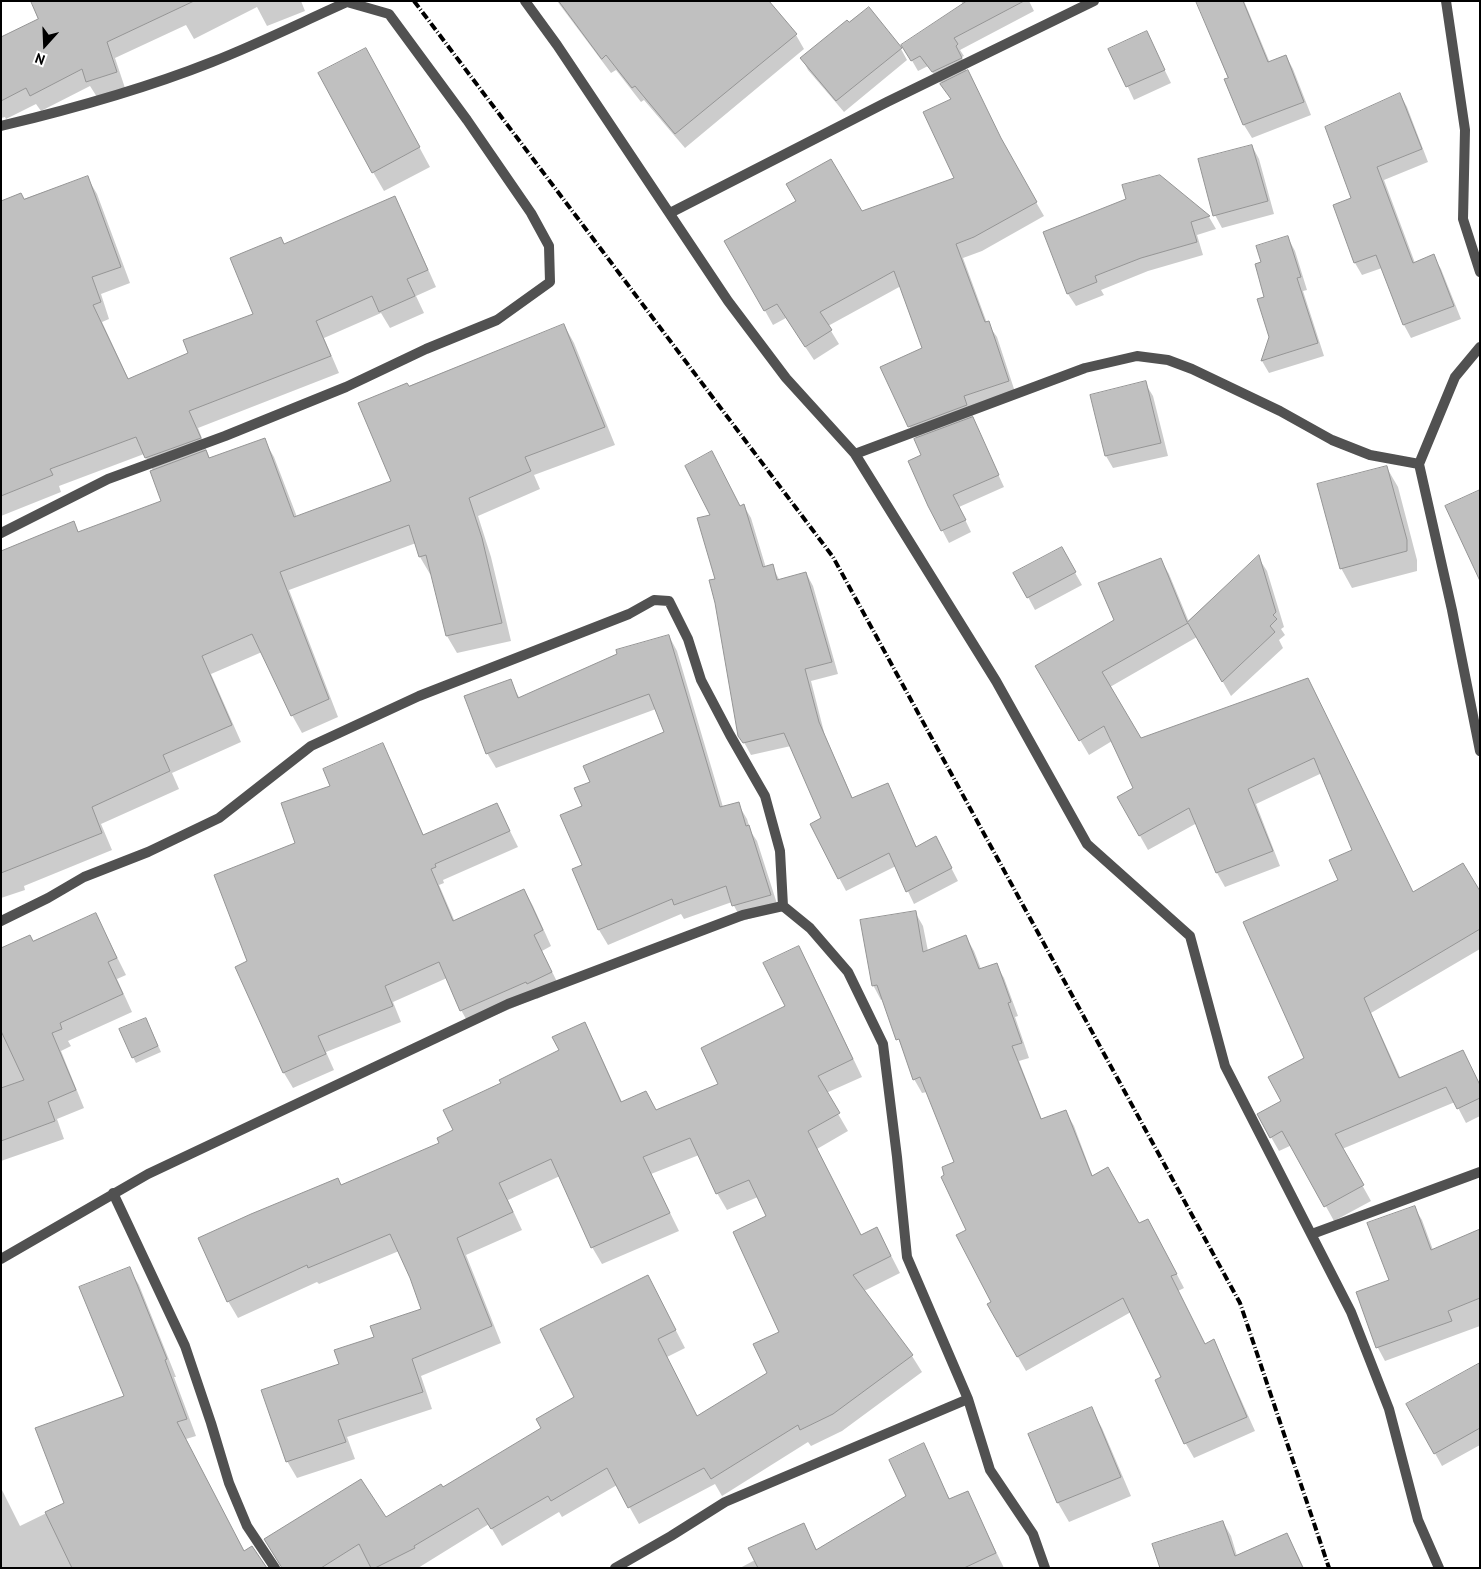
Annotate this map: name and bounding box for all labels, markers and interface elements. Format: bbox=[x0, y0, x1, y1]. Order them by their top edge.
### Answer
north arrow bbox=[20, 20, 70, 70]
text: N bbox=[32, 49, 47, 69]

